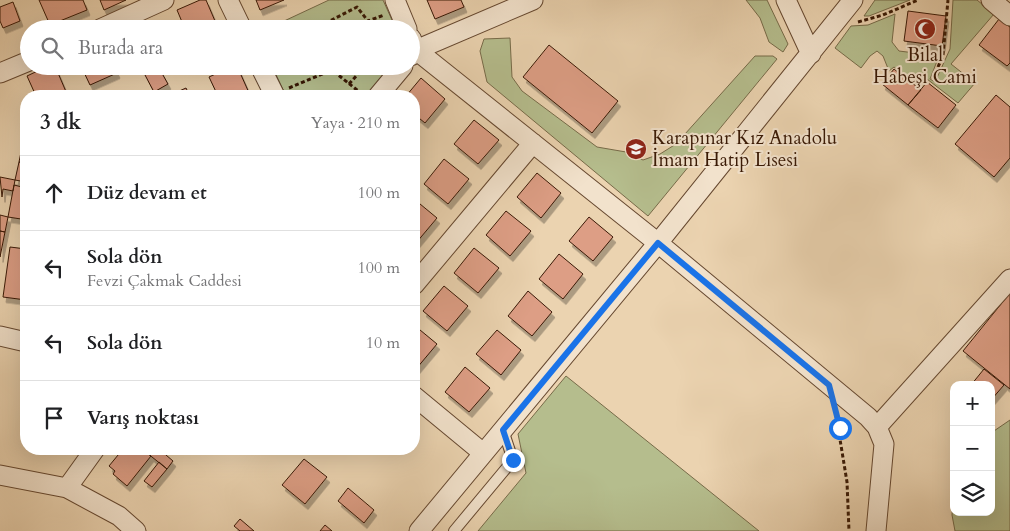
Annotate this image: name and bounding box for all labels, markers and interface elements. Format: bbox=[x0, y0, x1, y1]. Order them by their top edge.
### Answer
mosque icon: Bilal Habeşi Cami bbox=[913, 17, 937, 41]
search box bbox=[20, 20, 420, 75]
icon: search bbox=[38, 34, 66, 62]
text: Burada ara bbox=[78, 35, 163, 61]
place label: Bilal Habeşi Cami bbox=[873, 42, 977, 90]
text: 3 dk bbox=[40, 108, 81, 137]
text: Yaya · 210 m bbox=[311, 112, 400, 134]
place label: Karapınar Kız Anadolu İmam Hatip Lisesi bbox=[652, 125, 837, 173]
school or university icon: Karapınar Kız Anadolu İmam Hatip Lisesi bbox=[624, 137, 648, 161]
icon: ahead bbox=[40, 179, 68, 207]
text: Düz devam et bbox=[87, 180, 207, 206]
text: 100 m bbox=[358, 182, 400, 204]
text: Sola dön bbox=[87, 244, 162, 270]
icon: left bbox=[40, 254, 68, 282]
text: 100 m bbox=[358, 257, 400, 279]
text: Fevzi Çakmak Caddesi bbox=[87, 270, 242, 292]
icon: left bbox=[40, 329, 68, 357]
text: Sola dön bbox=[87, 330, 162, 356]
text: 10 m bbox=[366, 332, 400, 354]
map controls bbox=[950, 381, 995, 516]
button: + bbox=[950, 381, 995, 426]
icon: arrive bbox=[40, 404, 68, 432]
text: Varış noktası bbox=[87, 405, 199, 431]
route start bbox=[829, 417, 852, 440]
button: − bbox=[950, 426, 995, 471]
route end bbox=[502, 449, 525, 472]
button: layers bbox=[950, 471, 995, 516]

